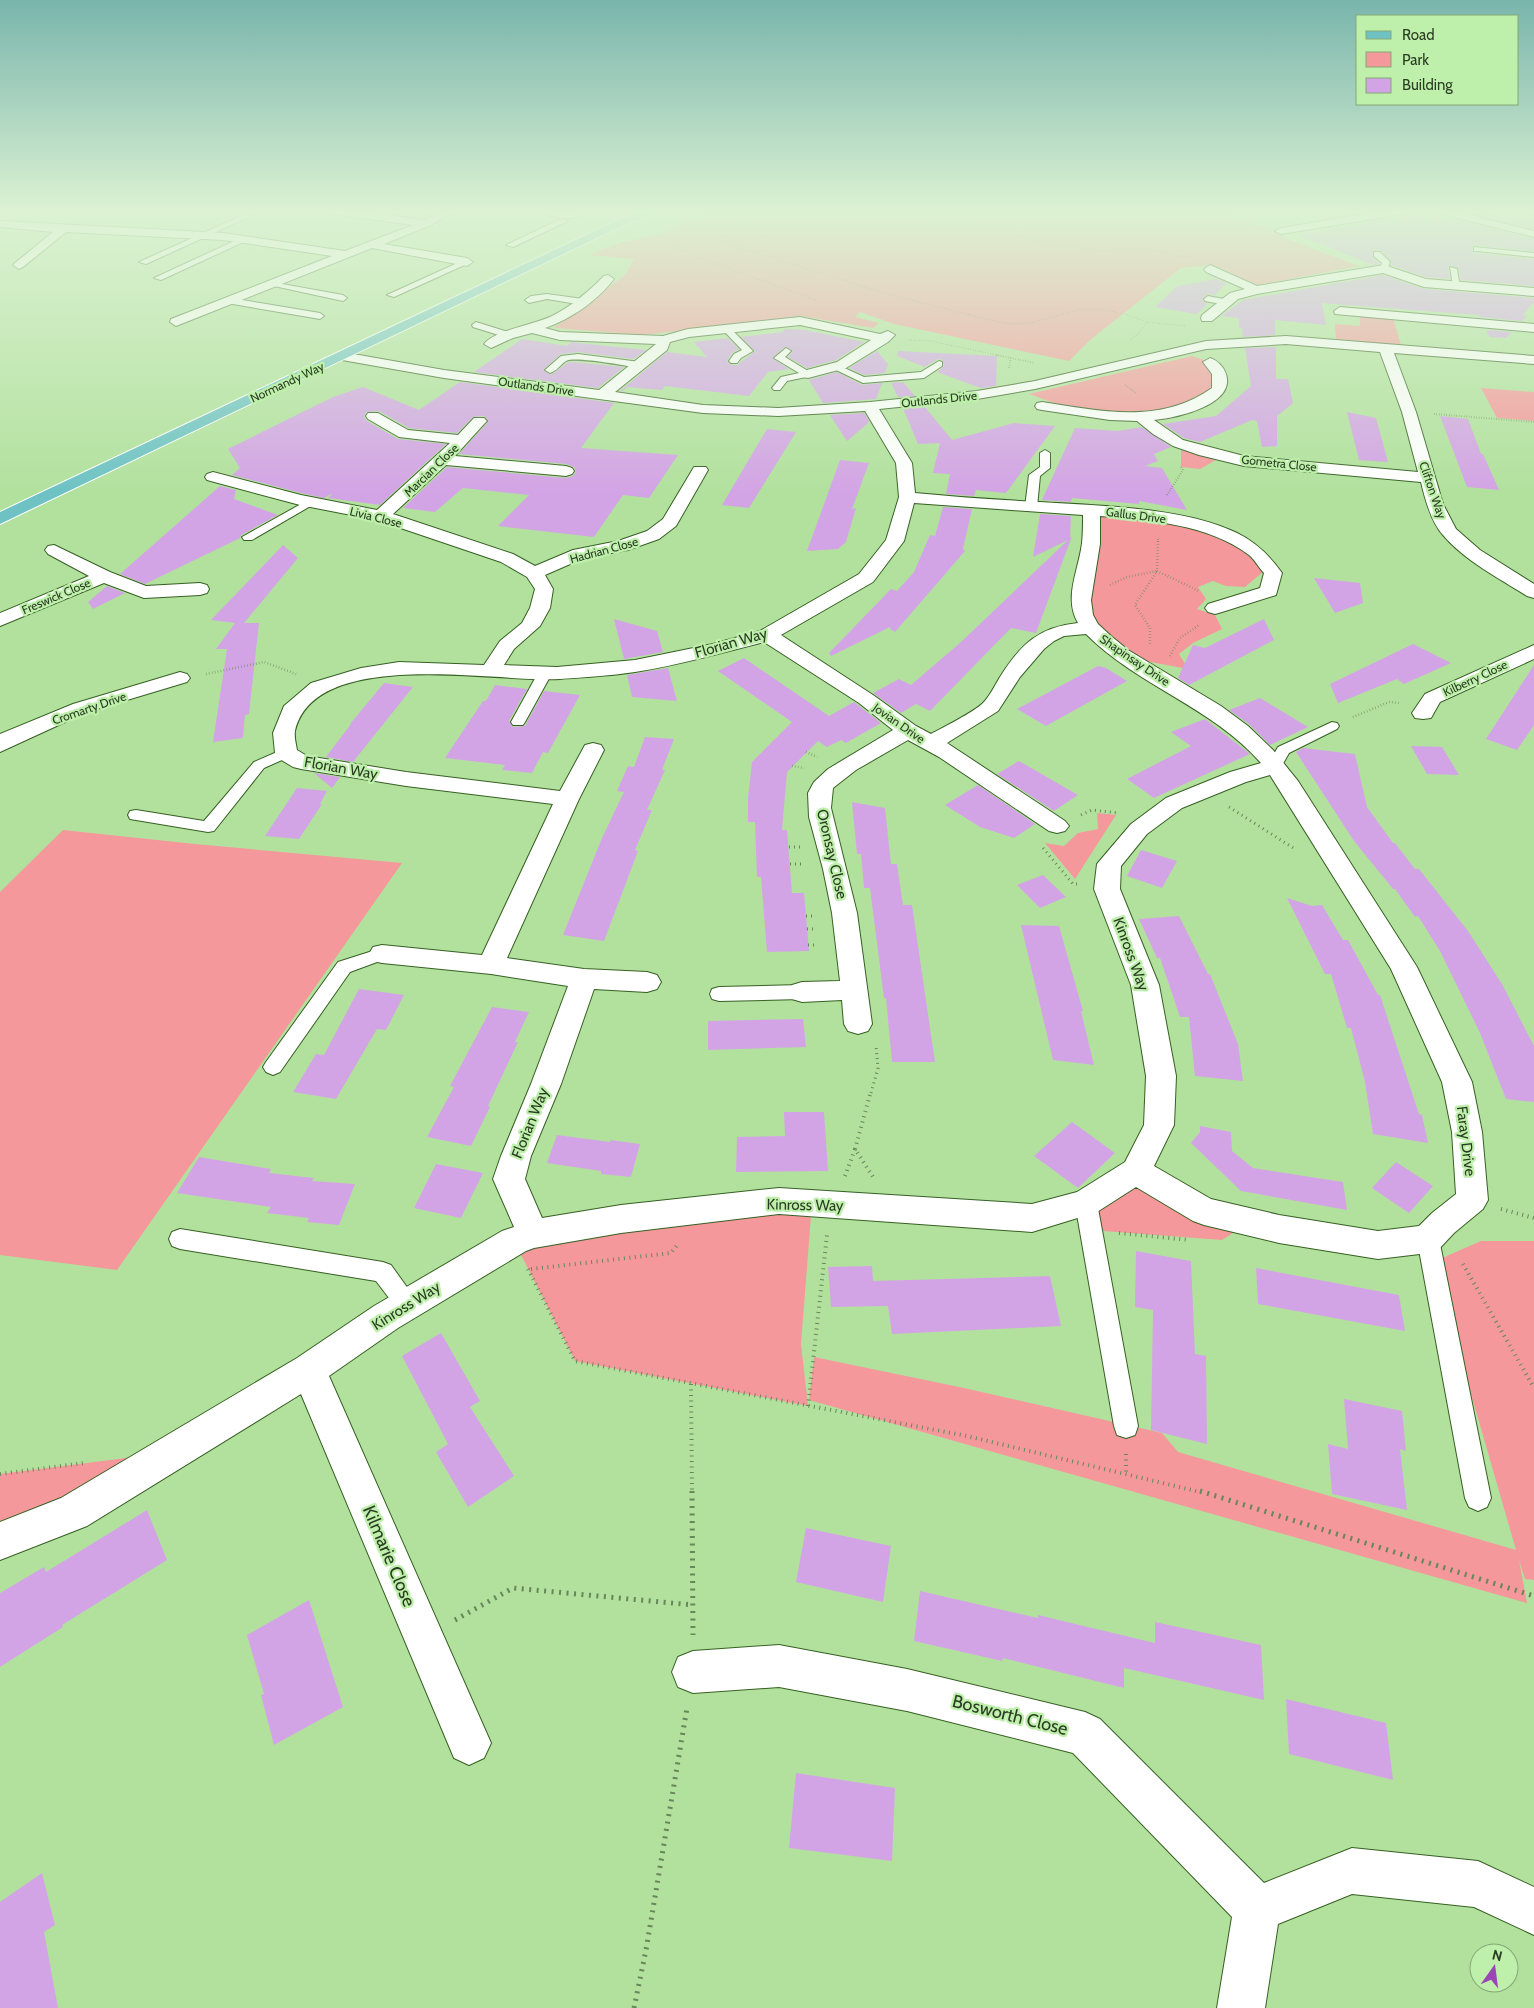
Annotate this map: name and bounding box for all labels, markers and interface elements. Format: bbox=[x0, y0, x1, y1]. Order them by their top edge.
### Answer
legend bbox=[1356, 15, 1519, 105]
text: Road bbox=[1402, 26, 1435, 44]
text: Park bbox=[1402, 51, 1429, 69]
text: Building bbox=[1402, 76, 1453, 94]
street label: Normandy Way bbox=[248, 358, 326, 406]
street label: Outlands Drive bbox=[497, 373, 575, 399]
street label: Outlands Drive bbox=[900, 388, 978, 410]
street label: Marcian Close bbox=[401, 440, 461, 500]
street label: Gometra Close bbox=[1241, 452, 1317, 474]
street label: Clifton Way bbox=[1416, 460, 1450, 520]
street label: Livia Close bbox=[348, 503, 404, 531]
street label: Gallus Drive bbox=[1105, 504, 1167, 526]
street label: Hadrian Close bbox=[568, 534, 640, 566]
street label: Freswick Close bbox=[19, 575, 93, 617]
street label: Florian Way bbox=[693, 624, 770, 662]
street label: Shapinsay Drive bbox=[1097, 631, 1173, 689]
street label: Kilberry Close bbox=[1440, 657, 1510, 699]
street label: Cromarty Drive bbox=[50, 688, 128, 728]
street label: Jovian Drive bbox=[869, 699, 928, 746]
street label: Florian Way bbox=[303, 753, 380, 783]
street label: Oronsay Close bbox=[813, 807, 851, 901]
street label: Kinross Way bbox=[1109, 915, 1153, 994]
street label: Florian Way bbox=[508, 1085, 552, 1161]
street label: Faray Drive bbox=[1453, 1105, 1479, 1177]
street label: Kinross Way bbox=[766, 1195, 844, 1215]
street label: Kinross Way bbox=[369, 1278, 444, 1334]
street label: Kilmarie Close bbox=[358, 1502, 420, 1610]
street label: Bosworth Close bbox=[950, 1690, 1070, 1740]
north arrow bbox=[1469, 1943, 1519, 1993]
text: N bbox=[1490, 1945, 1504, 1965]

